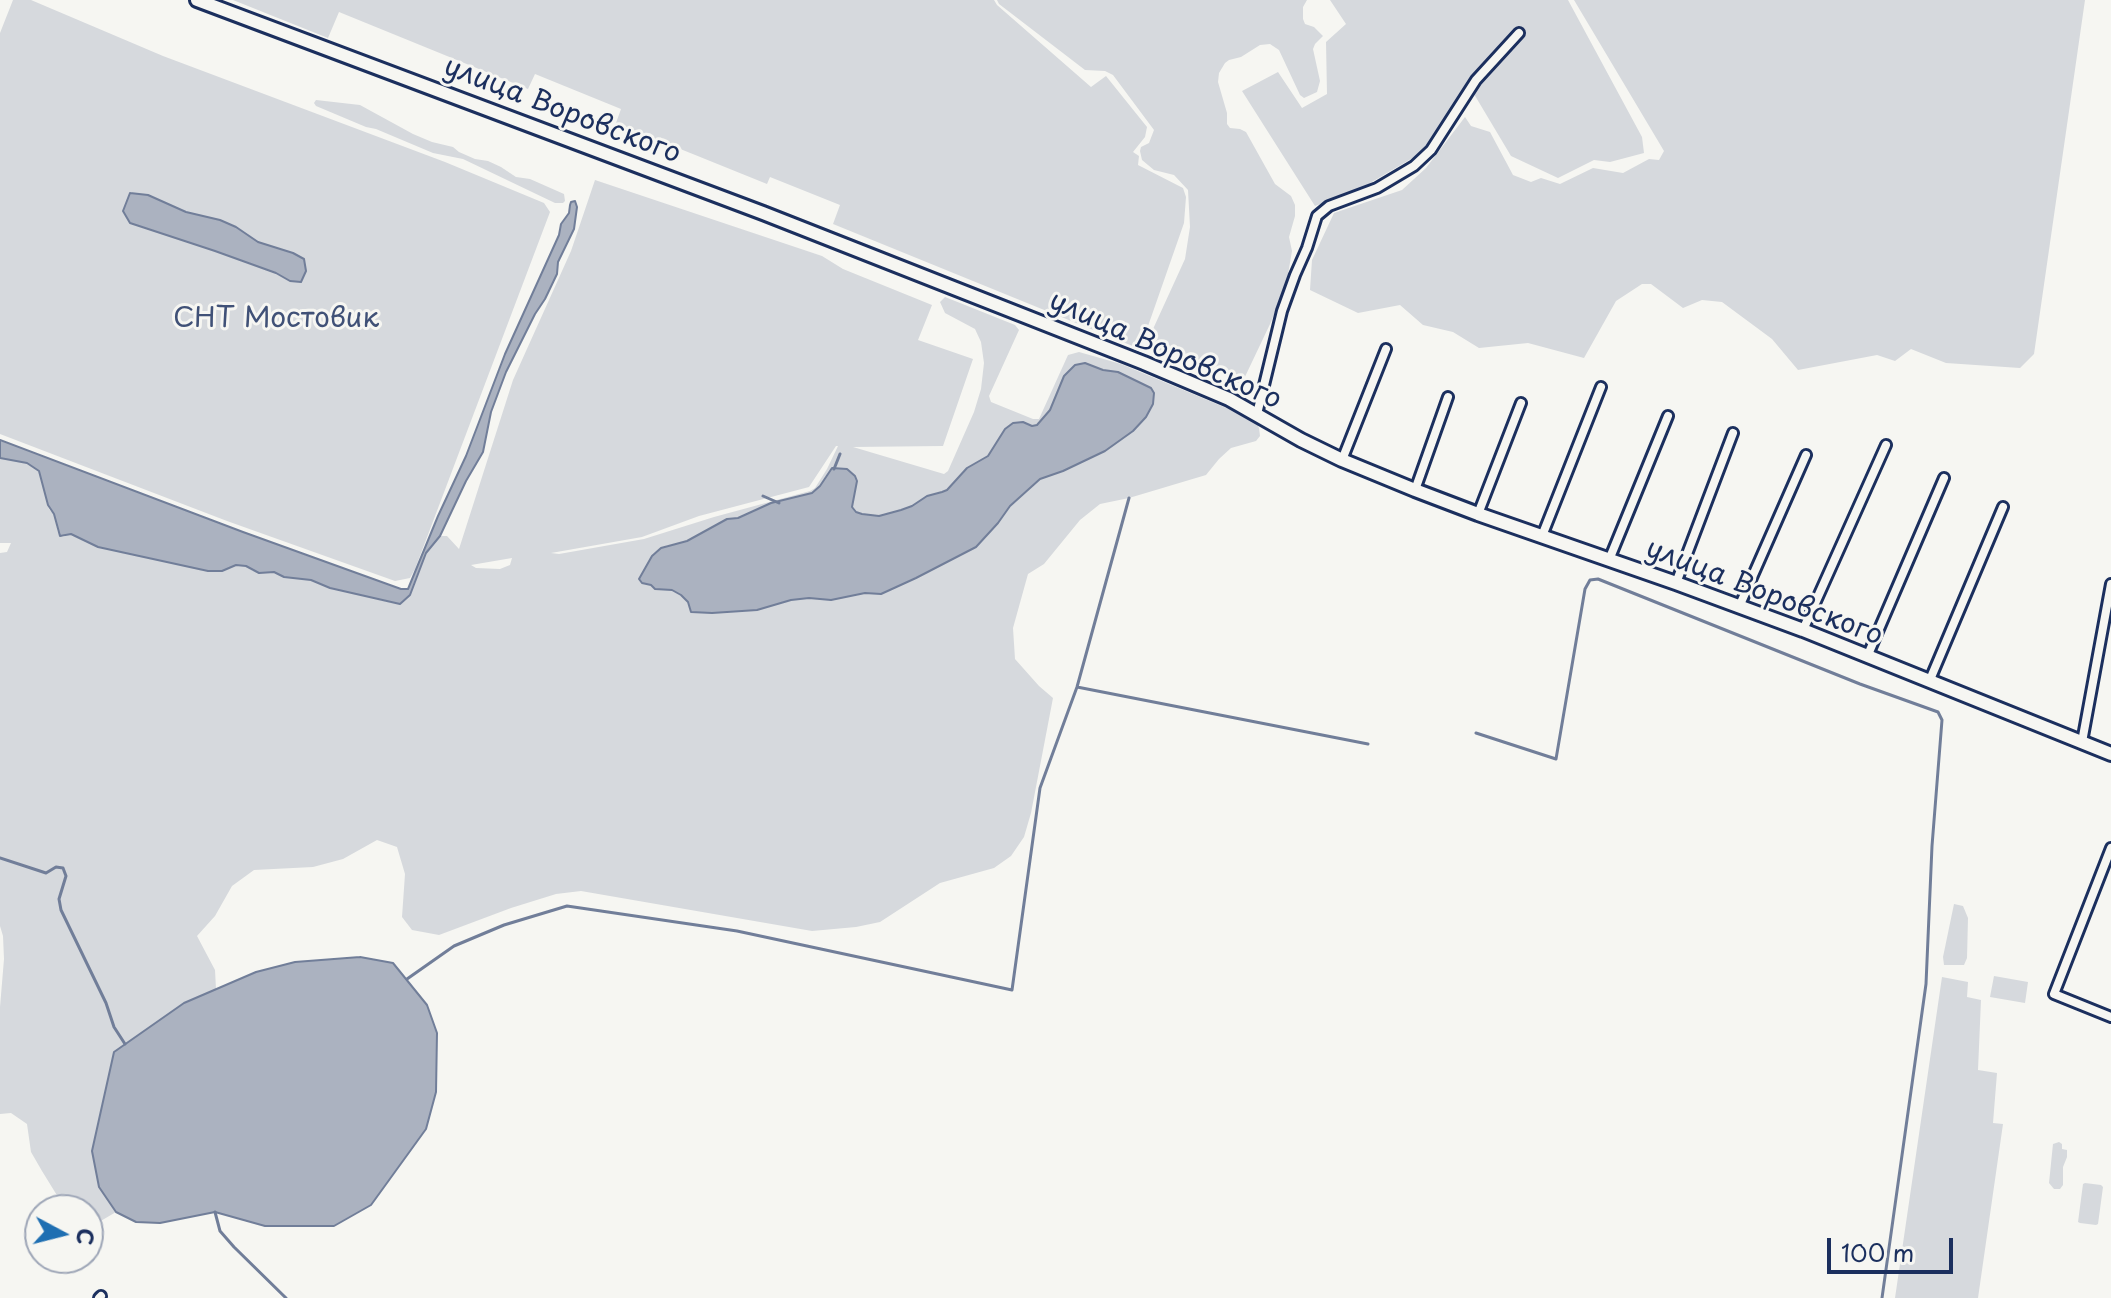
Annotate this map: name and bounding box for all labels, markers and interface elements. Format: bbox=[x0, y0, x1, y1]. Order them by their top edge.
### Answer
street label: улица Воровского bbox=[439, 50, 685, 172]
street label: улица Воровского bbox=[1043, 285, 1287, 417]
park label: СНТ Мостовик bbox=[173, 302, 379, 336]
street label: улица Воровского bbox=[1641, 532, 1887, 654]
north arrow bbox=[24, 1194, 104, 1274]
scale bar bbox=[1831, 1222, 1957, 1272]
text: С bbox=[69, 1227, 104, 1247]
text: 100 m bbox=[1841, 1234, 1914, 1270]

